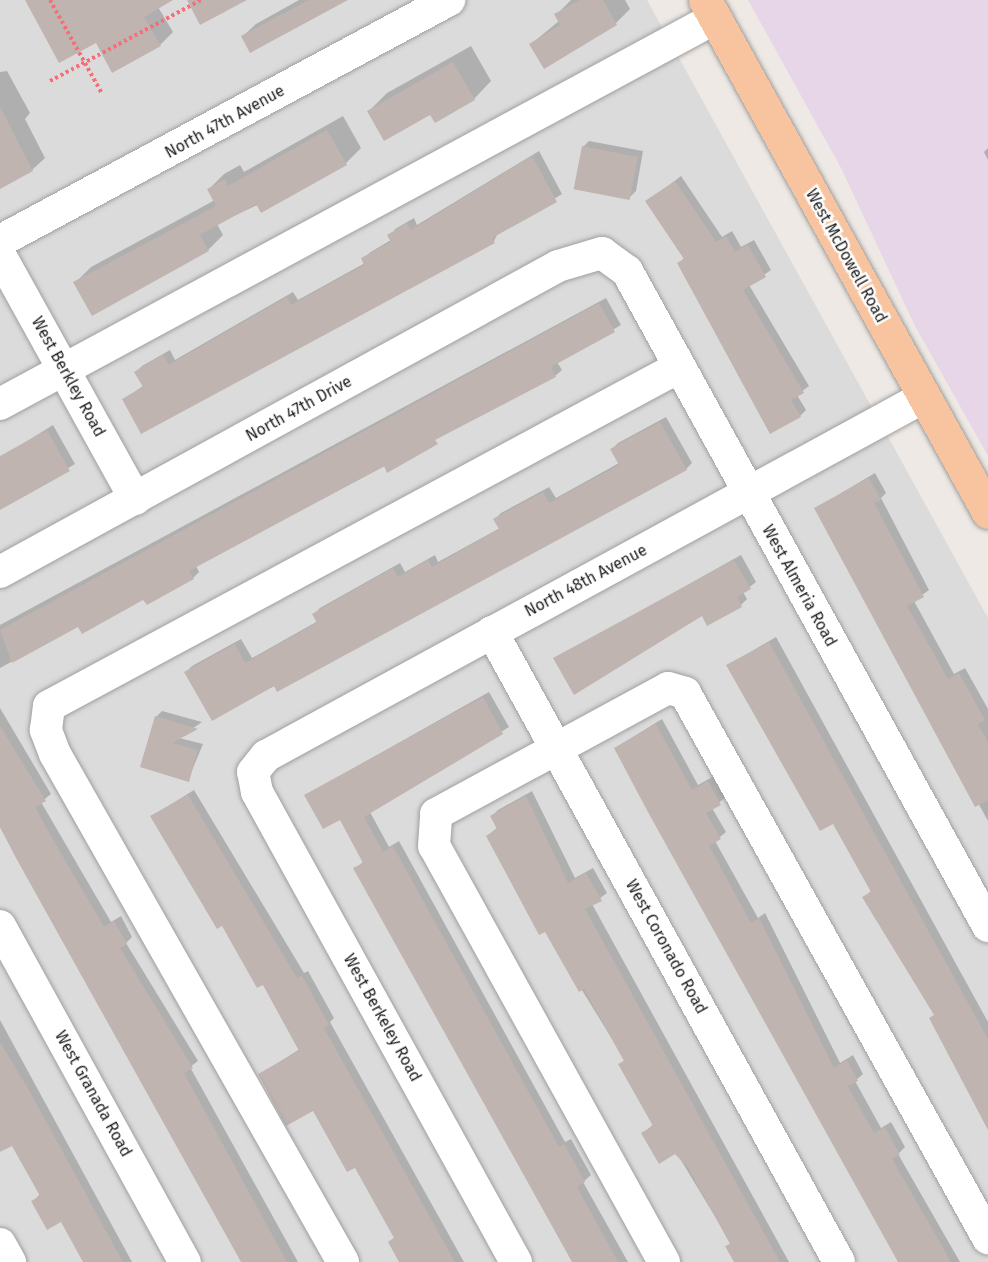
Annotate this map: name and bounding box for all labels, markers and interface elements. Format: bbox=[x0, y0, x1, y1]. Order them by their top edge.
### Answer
street label: North 47th Avenue bbox=[162, 81, 288, 163]
street label: West McDowell Road bbox=[801, 186, 891, 326]
street label: West Berkley Road bbox=[27, 314, 109, 440]
street label: North 47th Drive bbox=[243, 372, 355, 446]
street label: West Almeria Road bbox=[758, 522, 840, 650]
street label: North 48th Avenue bbox=[522, 541, 650, 621]
street label: West Coronado Road bbox=[621, 877, 711, 1017]
street label: West Berkeley Road bbox=[339, 951, 425, 1085]
street label: West Granada Road bbox=[50, 1028, 136, 1160]

